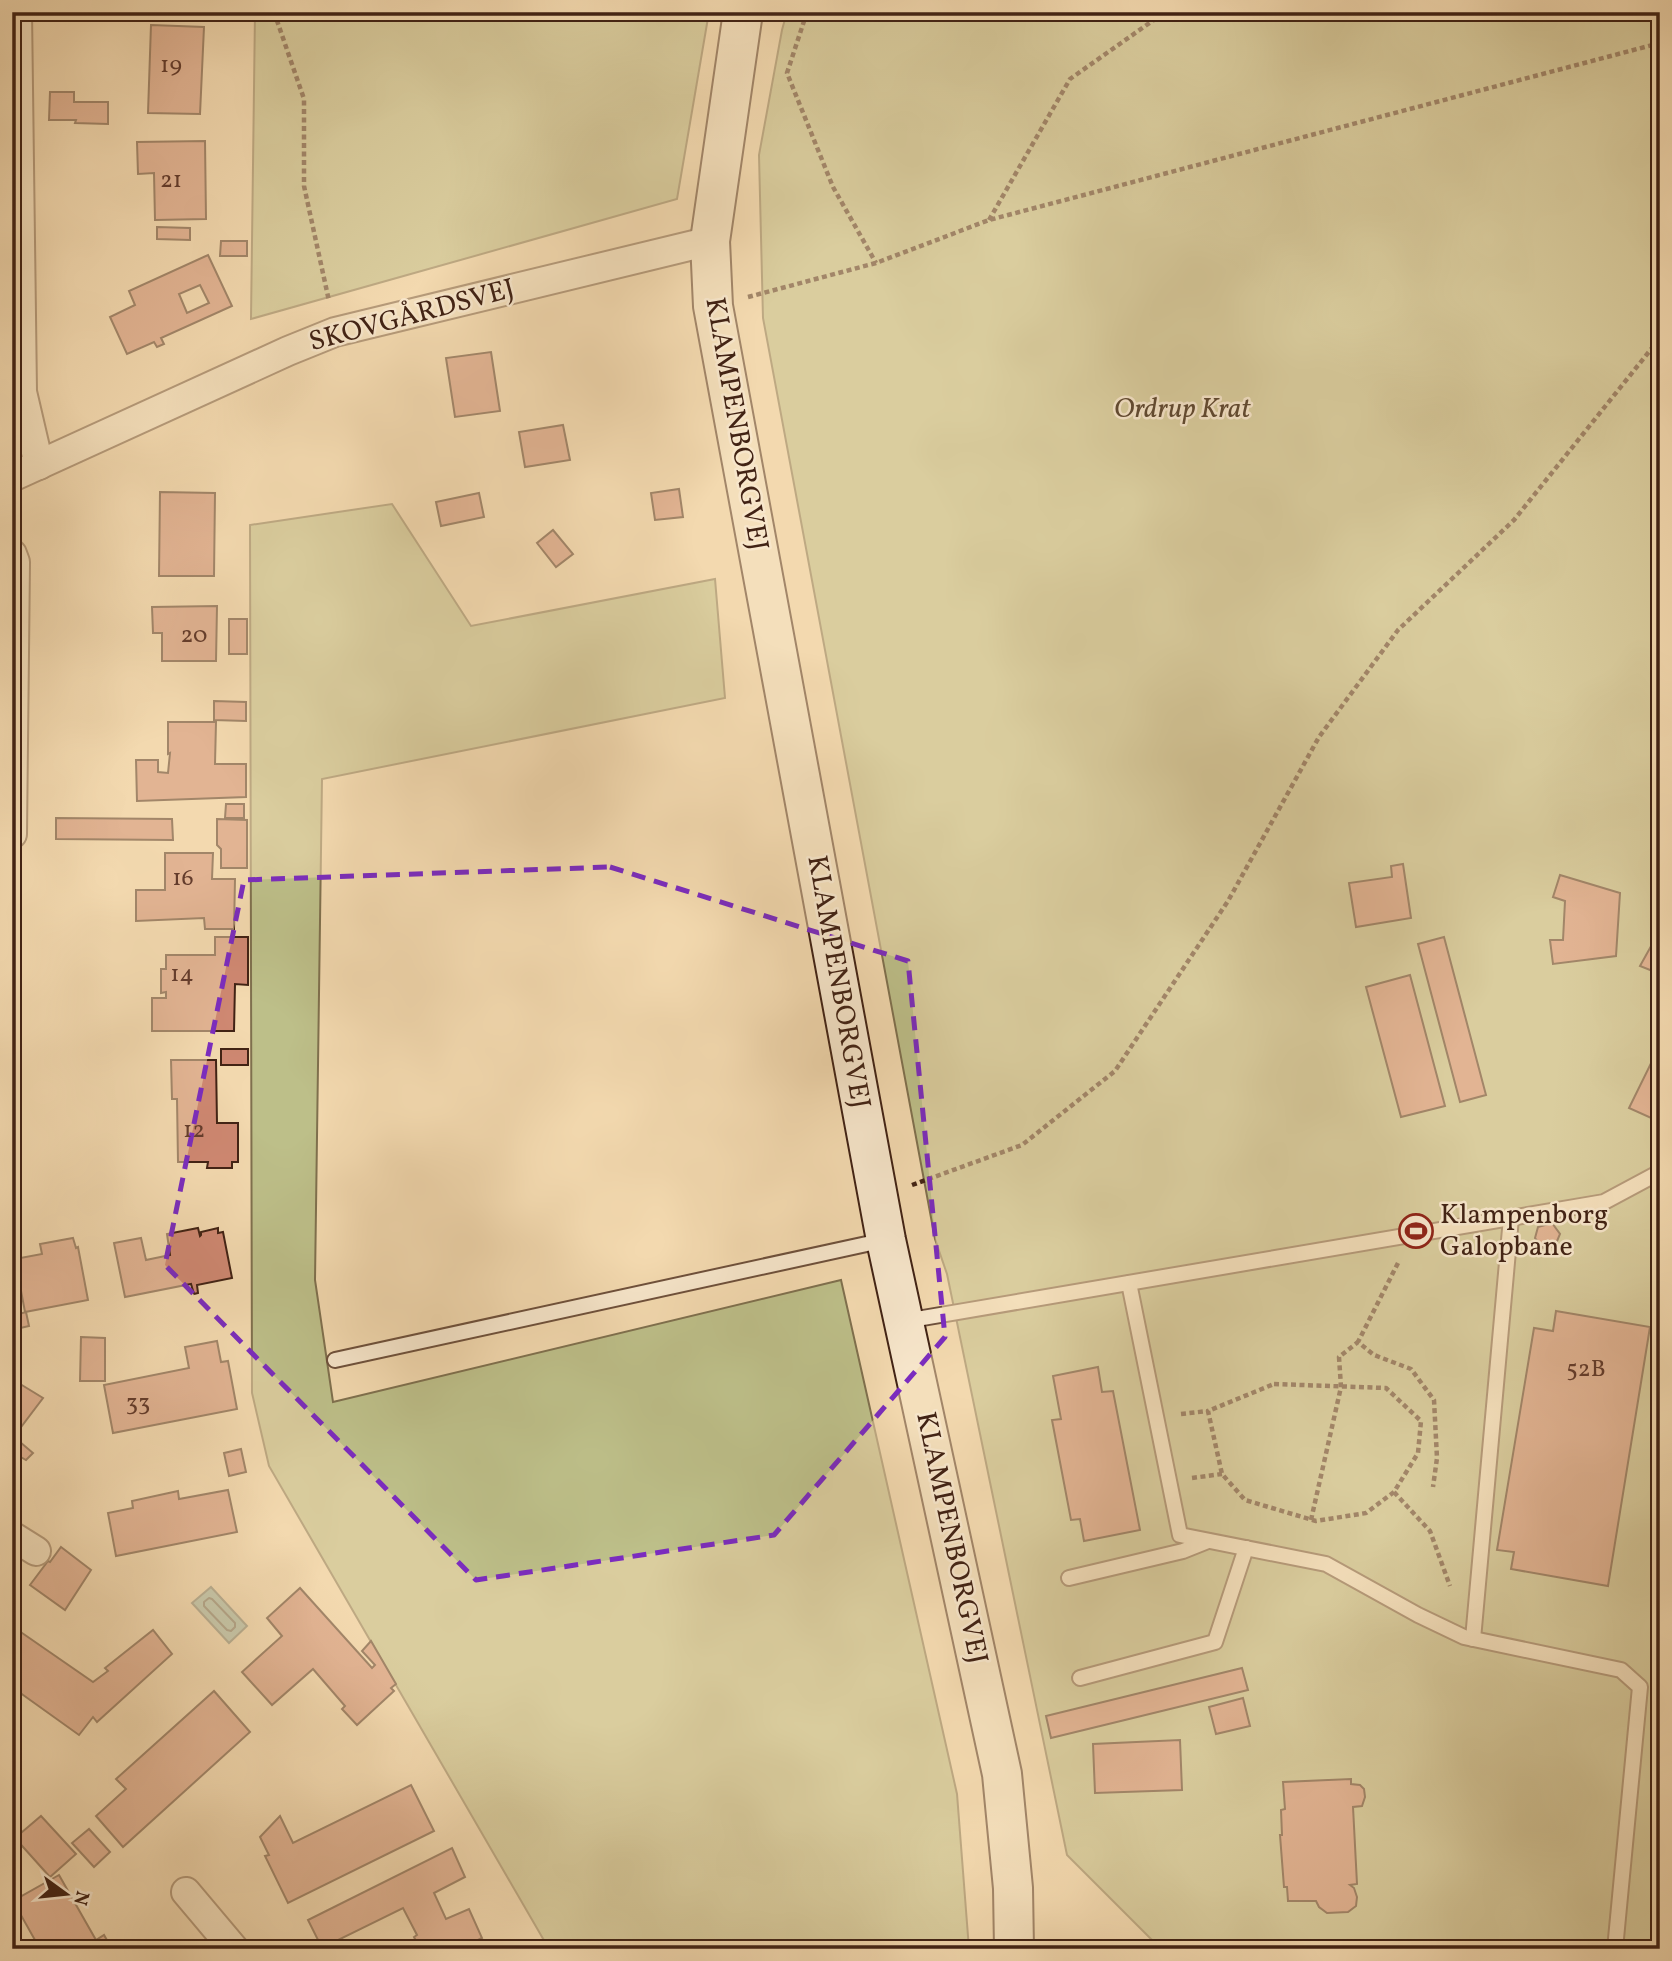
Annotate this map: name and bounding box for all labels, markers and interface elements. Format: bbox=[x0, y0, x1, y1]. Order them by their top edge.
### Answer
house number: 19 bbox=[160, 49, 182, 83]
house number: 21 bbox=[160, 164, 182, 198]
street label: SKOVGÅRDSVEJ bbox=[305, 270, 519, 362]
street label: KLAMPENBORGVEJ bbox=[695, 294, 777, 554]
park label: Ordrup Krat bbox=[1114, 390, 1251, 429]
house number: 20 bbox=[180, 619, 208, 653]
street label: KLAMPENBORGVEJ bbox=[797, 852, 879, 1112]
house number: 16 bbox=[172, 862, 194, 896]
house number: 14 bbox=[170, 958, 194, 992]
house number: 12 bbox=[183, 1114, 205, 1148]
place label: Klampenborg Galopbane bbox=[1440, 1196, 1608, 1267]
sports icon: Klampenborg Galopbane bbox=[1397, 1212, 1435, 1250]
house number: 52B bbox=[1566, 1353, 1606, 1387]
house number: 33 bbox=[126, 1387, 150, 1421]
street label: KLAMPENBORGVEJ bbox=[905, 1408, 997, 1668]
north arrow bbox=[32, 1860, 102, 1930]
text: N bbox=[66, 1888, 95, 1908]

